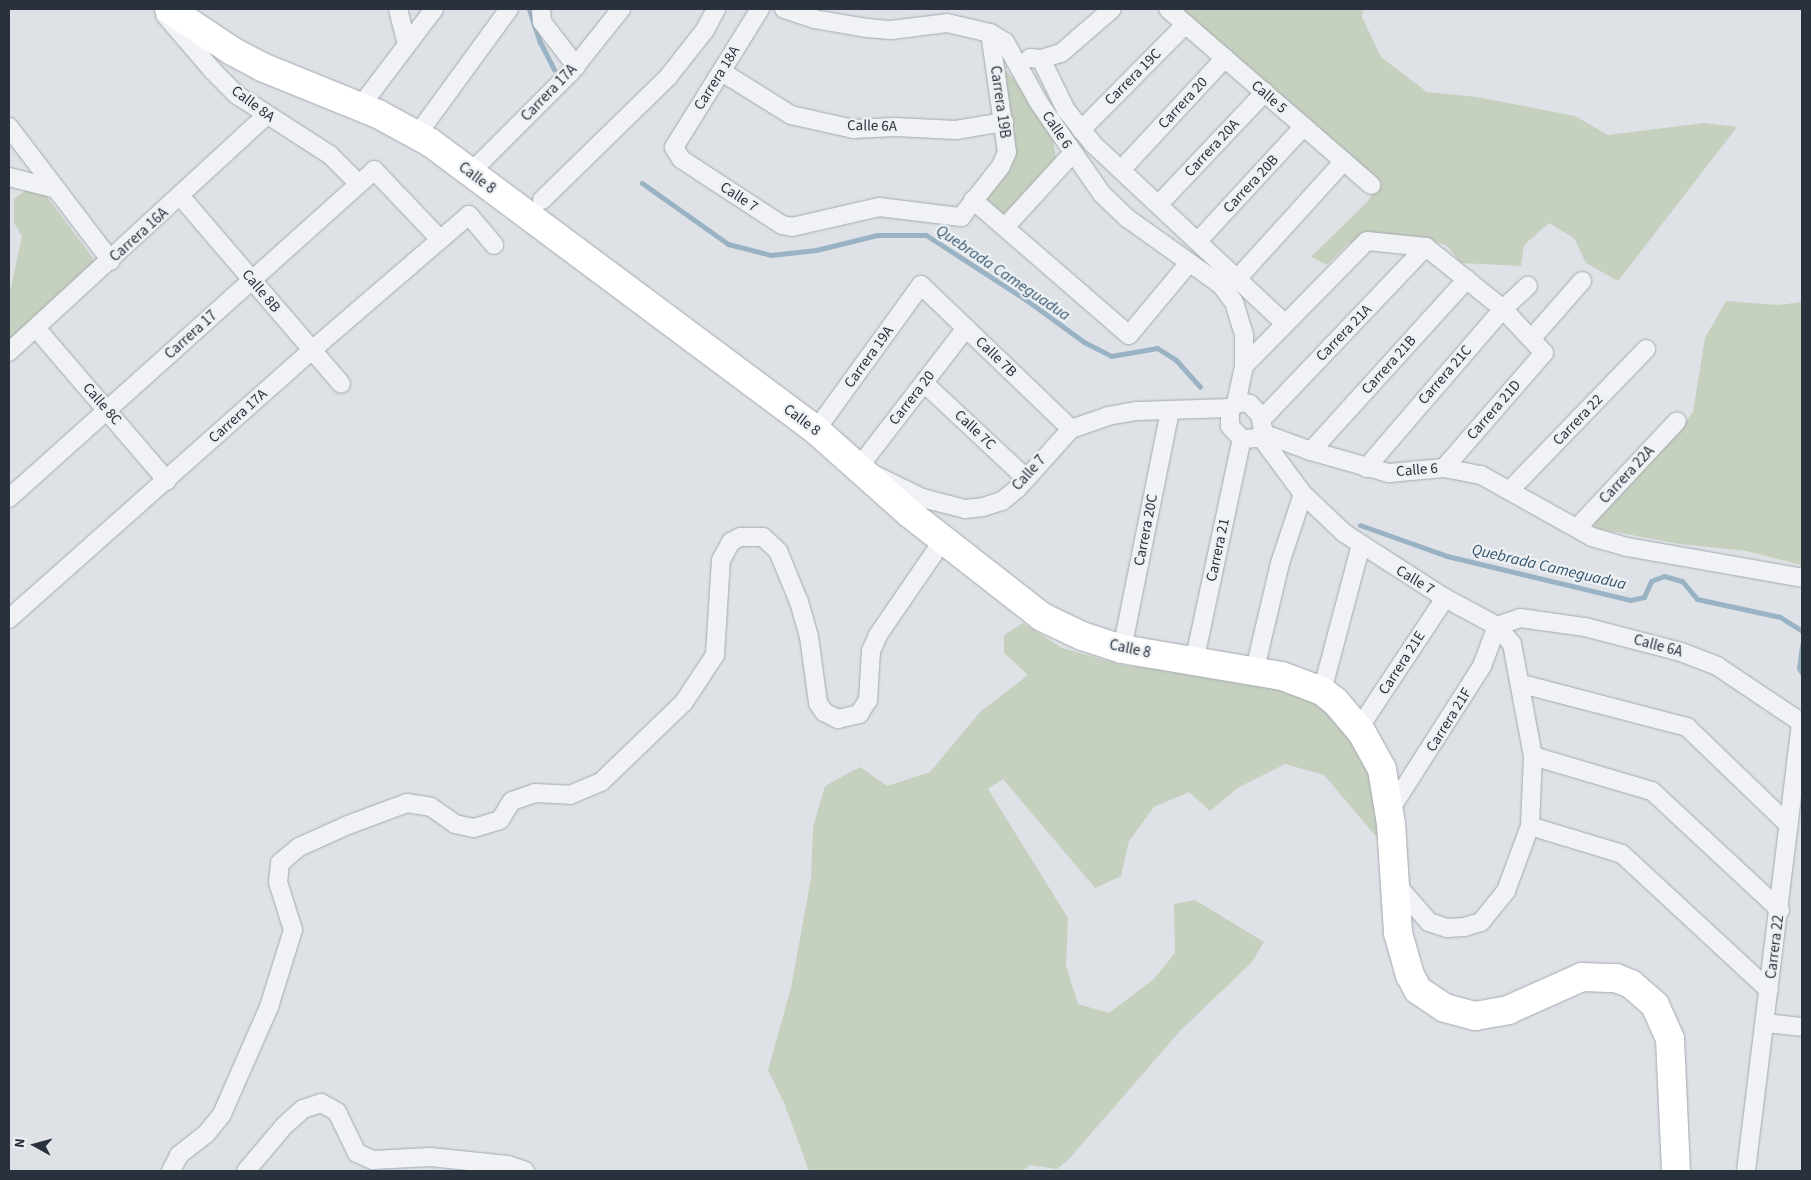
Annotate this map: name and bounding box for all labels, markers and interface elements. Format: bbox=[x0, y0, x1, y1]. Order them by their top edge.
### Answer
street label: Carrera 18A bbox=[690, 43, 744, 113]
street label: Carrera 19C bbox=[1101, 45, 1165, 109]
street label: Carrera 17A bbox=[517, 61, 581, 125]
street label: Carrera 19B bbox=[986, 65, 1014, 139]
street label: Carrera 20 bbox=[1155, 73, 1211, 133]
street label: Calle 5 bbox=[1247, 77, 1291, 117]
street label: Calle 8A bbox=[228, 82, 278, 126]
street label: Calle 6 bbox=[1038, 108, 1076, 152]
street label: Carrera 20A bbox=[1181, 115, 1243, 181]
street label: Calle 6A bbox=[847, 117, 897, 135]
street label: Carrera 20B bbox=[1220, 151, 1282, 217]
street label: Calle 8 bbox=[455, 158, 499, 198]
street label: Calle 7 bbox=[717, 178, 761, 216]
street label: Carrera 16A bbox=[106, 204, 172, 266]
water label: Quebrada Cameguadua bbox=[932, 221, 1074, 325]
street label: Calle 8B bbox=[238, 266, 284, 316]
street label: Carrera 21A bbox=[1312, 301, 1376, 365]
street label: Carrera 17 bbox=[161, 307, 221, 363]
street label: Carrera 19A bbox=[840, 322, 898, 392]
street label: Carrera 21B bbox=[1358, 332, 1420, 398]
street label: Calle 7B bbox=[972, 333, 1020, 381]
street label: Carrera 21C bbox=[1414, 342, 1476, 408]
street label: Carrera 20 bbox=[885, 367, 939, 429]
street label: Carrera 21D bbox=[1463, 376, 1525, 444]
street label: Calle 8C bbox=[79, 379, 125, 429]
street label: Carrera 17A bbox=[205, 385, 271, 447]
street label: Carrera 22 bbox=[1549, 391, 1607, 449]
street label: Calle 8 bbox=[780, 400, 824, 440]
street label: Calle 7C bbox=[950, 406, 1000, 454]
street label: Carrera 22A bbox=[1596, 442, 1658, 508]
street label: Calle 7 bbox=[1008, 451, 1050, 495]
street label: Calle 6 bbox=[1395, 459, 1439, 481]
street label: Carrera 20C bbox=[1130, 493, 1162, 567]
street label: Carrera 21 bbox=[1203, 517, 1233, 583]
water label: Quebrada Cameguadua bbox=[1470, 540, 1628, 594]
street label: Calle 7 bbox=[1393, 562, 1437, 598]
street label: Carrera 21E bbox=[1375, 628, 1429, 698]
street label: Calle 6A bbox=[1632, 631, 1684, 661]
street label: Calle 8 bbox=[1108, 636, 1152, 662]
street label: Carrera 21F bbox=[1422, 685, 1476, 755]
street label: Carrera 22 bbox=[1762, 914, 1788, 980]
north arrow bbox=[10, 1120, 60, 1170]
text: N bbox=[10, 1137, 31, 1149]

